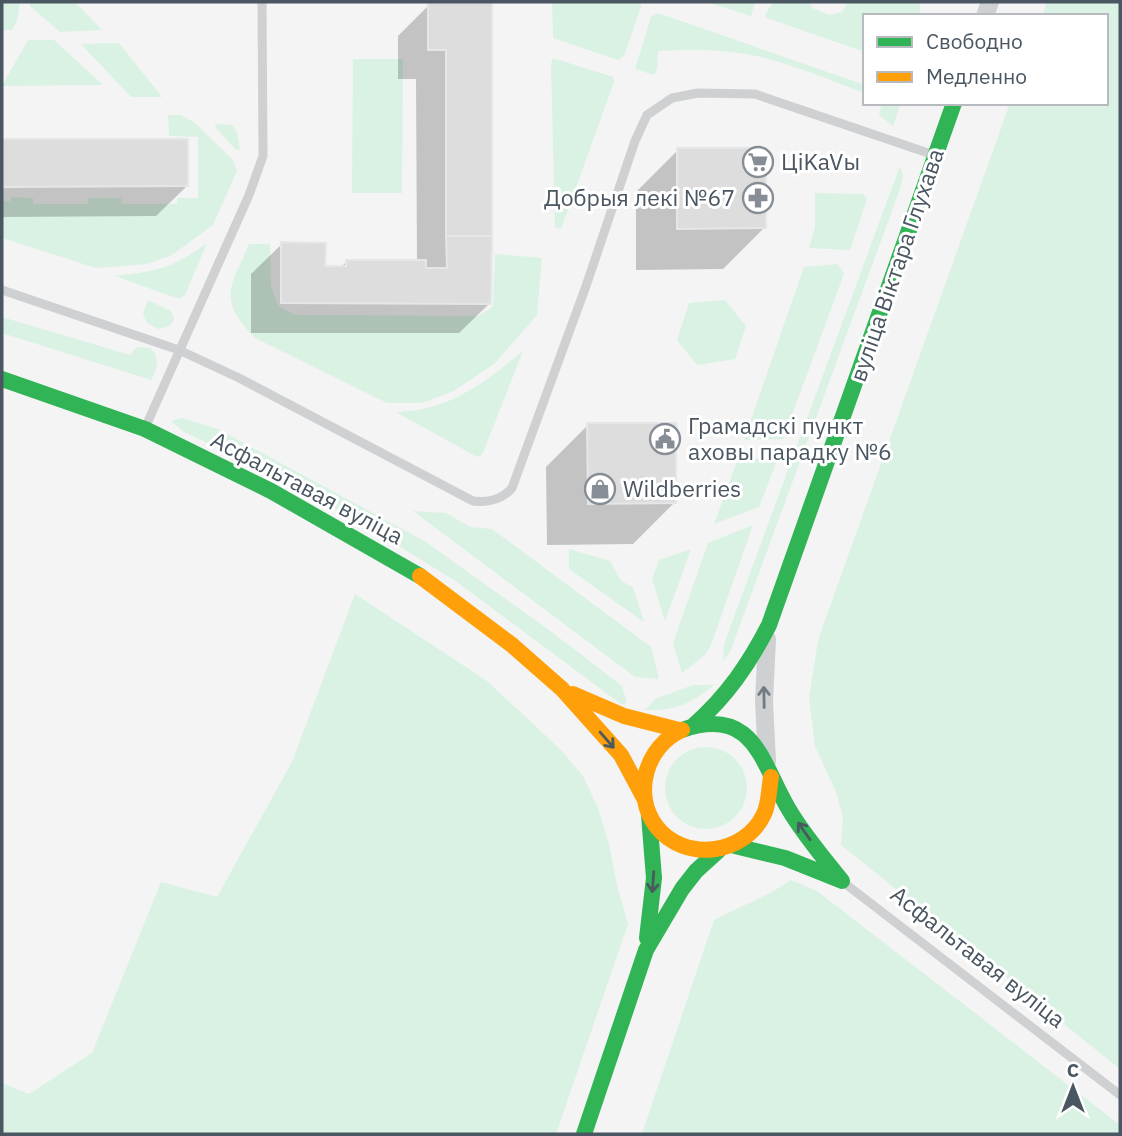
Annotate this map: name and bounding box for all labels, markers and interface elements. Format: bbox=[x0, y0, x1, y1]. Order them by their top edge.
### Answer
legend bbox=[863, 14, 1108, 105]
text: Свободно bbox=[926, 27, 1023, 55]
text: Медленно bbox=[926, 62, 1027, 90]
street label: вуліца Віктара Глухава bbox=[842, 144, 950, 385]
supermarket icon: ЦiKaVы bbox=[741, 145, 775, 179]
place label: ЦiKaVы bbox=[781, 146, 860, 176]
pharmacy icon: Добрыя лекі №67 bbox=[741, 181, 775, 215]
place label: Добрыя лекі №67 bbox=[544, 182, 735, 212]
place label: Грамадскі пункт аховы парадку №6 bbox=[688, 410, 892, 466]
public building icon: Грамадскі пункт аховы парадку №6 bbox=[648, 422, 682, 456]
street label: Асфальтавая вуліца bbox=[206, 424, 409, 551]
shop icon: Wildberries bbox=[583, 472, 617, 506]
place label: Wildberries bbox=[623, 473, 741, 503]
one-way arrow bbox=[757, 685, 771, 708]
one-way arrow bbox=[599, 730, 615, 748]
one-way arrow bbox=[797, 822, 811, 841]
one-way arrow bbox=[646, 871, 659, 893]
street label: Асфальтавая вуліца bbox=[885, 879, 1072, 1034]
north arrow bbox=[1038, 1052, 1108, 1122]
text: С bbox=[1067, 1058, 1079, 1082]

